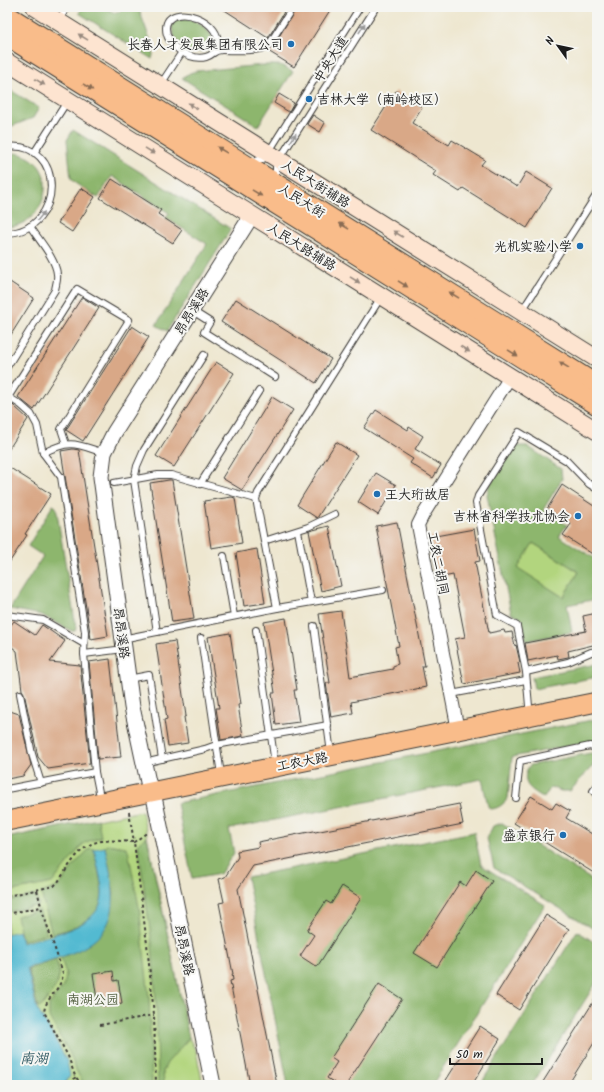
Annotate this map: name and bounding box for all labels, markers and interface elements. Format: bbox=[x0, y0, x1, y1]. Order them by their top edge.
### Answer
one-way arrow bbox=[359, 22, 366, 34]
north arrow bbox=[538, 26, 578, 66]
street label: 中央大道 bbox=[309, 32, 354, 87]
one-way arrow bbox=[77, 33, 89, 40]
text: N bbox=[541, 33, 560, 49]
place label: 长春人才发展集团有限公司 bbox=[127, 35, 283, 56]
marker: 长春人才发展集团有限公司 bbox=[286, 39, 296, 49]
one-way arrow bbox=[34, 79, 46, 86]
one-way arrow bbox=[82, 83, 93, 90]
place label: 吉林大学（南岭校区） bbox=[317, 90, 447, 111]
marker: 吉林大学（南岭校区） bbox=[304, 94, 314, 104]
one-way arrow bbox=[188, 102, 198, 110]
one-way arrow bbox=[290, 132, 297, 144]
one-way arrow bbox=[217, 146, 227, 154]
one-way arrow bbox=[144, 148, 156, 155]
street label: 人民大街辅路 bbox=[279, 156, 353, 210]
street label: 人民大街 bbox=[276, 180, 328, 220]
one-way arrow bbox=[251, 189, 263, 196]
one-way arrow bbox=[36, 211, 45, 221]
street label: 人民大路辅路 bbox=[263, 218, 340, 277]
one-way arrow bbox=[338, 223, 350, 230]
one-way arrow bbox=[392, 231, 404, 238]
place label: 光机实验小学 bbox=[494, 237, 572, 258]
marker: 光机实验小学 bbox=[575, 241, 585, 251]
one-way arrow bbox=[350, 276, 360, 284]
one-way arrow bbox=[398, 280, 408, 288]
street label: 昂昂溪路 bbox=[170, 284, 215, 339]
one-way arrow bbox=[448, 292, 460, 299]
one-way arrow bbox=[460, 345, 471, 353]
one-way arrow bbox=[508, 349, 518, 357]
one-way arrow bbox=[558, 361, 570, 368]
place label: 王大珩故居 bbox=[385, 485, 450, 506]
marker: 王大珩故居 bbox=[372, 489, 382, 499]
place label: 吉林省科学技术协会 bbox=[453, 507, 570, 528]
marker: 吉林省科学技术协会 bbox=[573, 511, 583, 521]
street label: 工农二胡同 bbox=[421, 529, 454, 597]
street label: 昂昂溪路 bbox=[106, 606, 135, 660]
street label: 工农大路 bbox=[275, 747, 330, 778]
place label: 盛京银行 bbox=[503, 826, 555, 847]
marker: 盛京银行 bbox=[558, 830, 568, 840]
street label: 昂昂溪路 bbox=[168, 923, 199, 978]
park label: 南湖公园 bbox=[67, 990, 119, 1011]
scale bar bbox=[450, 1040, 542, 1066]
text: 50 m bbox=[456, 1045, 483, 1064]
water label: 南湖 bbox=[20, 1048, 50, 1070]

